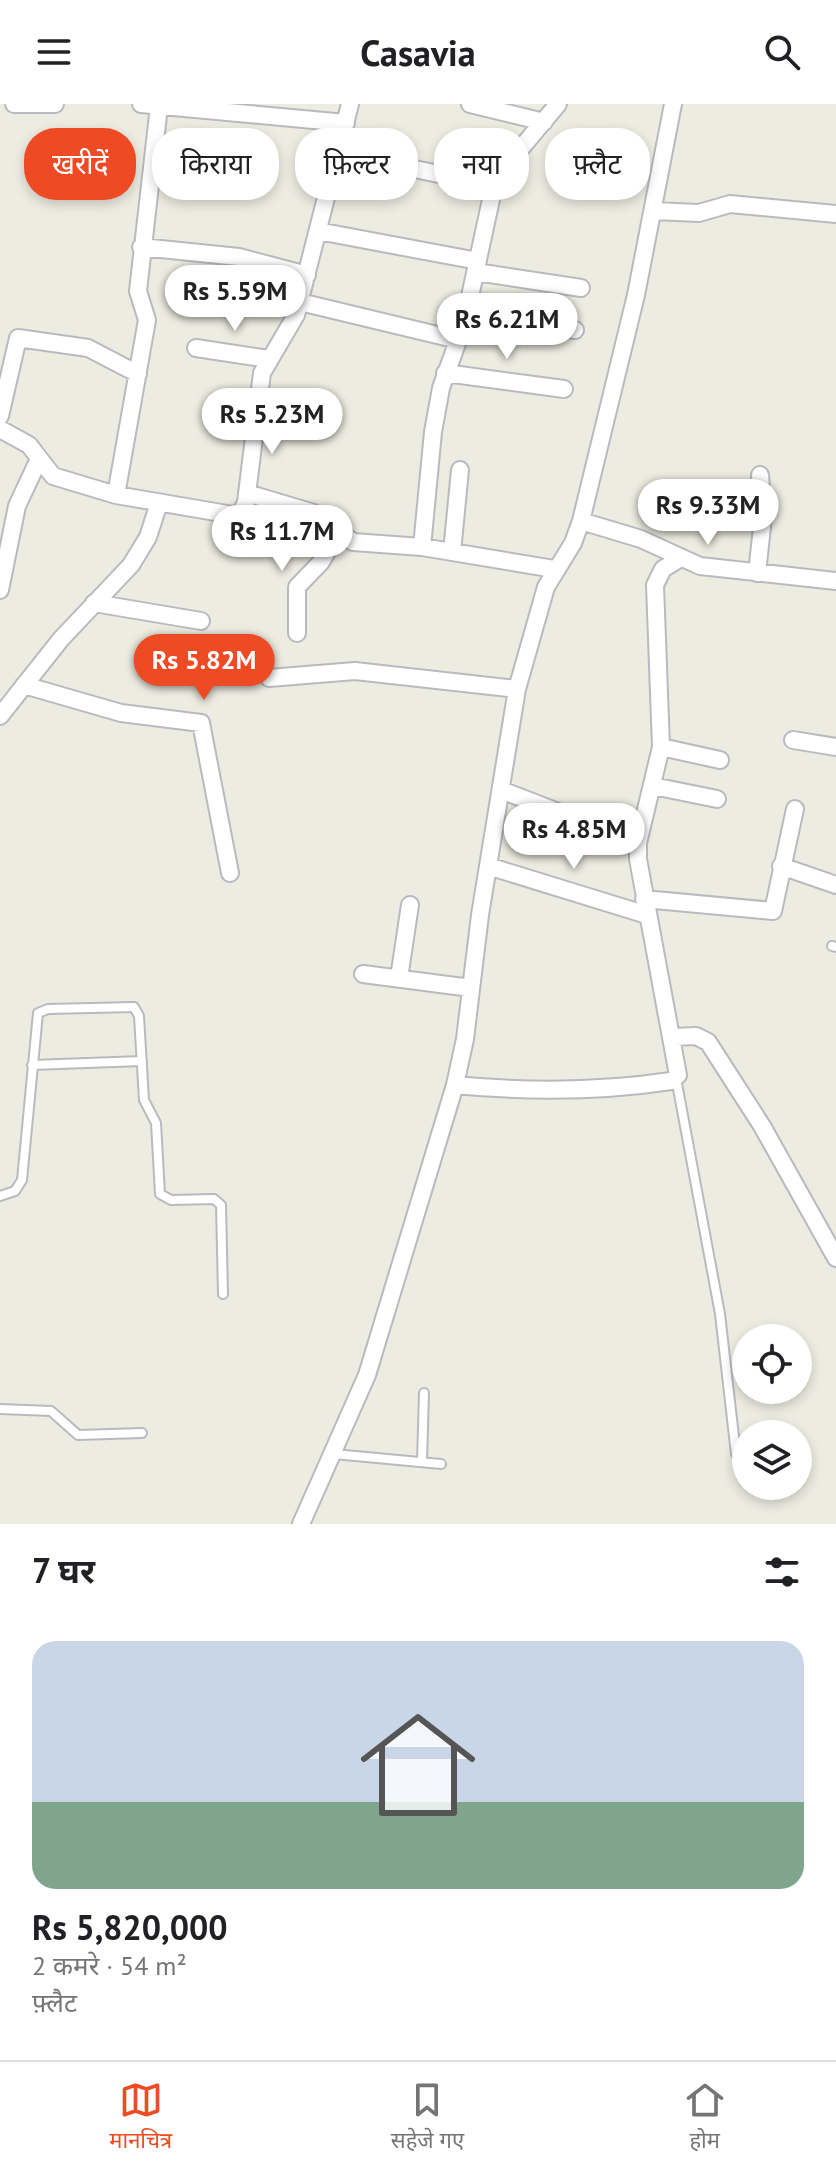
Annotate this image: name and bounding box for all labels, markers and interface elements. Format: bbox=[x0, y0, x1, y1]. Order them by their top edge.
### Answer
text: Casavia bbox=[360, 29, 476, 76]
icon: menu bbox=[32, 30, 76, 74]
icon: search bbox=[760, 30, 804, 74]
chip: खरीदें bbox=[24, 128, 136, 200]
chip: किराया bbox=[152, 128, 279, 200]
chip: फ़िल्टर bbox=[295, 128, 418, 200]
chip: नया bbox=[434, 128, 529, 200]
chip: फ़्लैट bbox=[545, 128, 650, 200]
pin: Rs 5.59M bbox=[152, 265, 318, 333]
text: Rs 5.59M bbox=[183, 274, 287, 307]
pin: Rs 6.21M bbox=[424, 293, 590, 361]
text: Rs 6.21M bbox=[455, 302, 559, 335]
pin: Rs 5.23M bbox=[189, 388, 355, 456]
text: Rs 5.23M bbox=[220, 397, 324, 430]
pin: Rs 9.33M bbox=[625, 479, 791, 547]
text: Rs 9.33M bbox=[656, 488, 760, 521]
pin: Rs 11.7M bbox=[199, 505, 365, 573]
text: Rs 11.7M bbox=[230, 514, 334, 547]
pin: Rs 5.82M bbox=[121, 634, 287, 702]
text: Rs 5.82M bbox=[152, 643, 256, 676]
pin: Rs 4.85M bbox=[491, 803, 657, 871]
text: Rs 4.85M bbox=[522, 812, 626, 845]
map controls bbox=[732, 1324, 812, 1500]
button: locate bbox=[732, 1324, 812, 1404]
button: layers bbox=[732, 1420, 812, 1500]
text: 7 घर bbox=[32, 1548, 95, 1592]
icon: filters bbox=[760, 1550, 804, 1594]
icon: home bbox=[346, 1693, 490, 1837]
text: Rs 5,820,000 bbox=[32, 1905, 228, 1949]
text: 2 कमरे · 54 m² bbox=[32, 1949, 187, 1982]
text: फ़्लैट bbox=[32, 1986, 77, 2019]
tab: मानचित्र bbox=[109, 2078, 172, 2157]
tab: सहेजे गए bbox=[391, 2078, 464, 2157]
tab: होम bbox=[683, 2078, 727, 2157]

